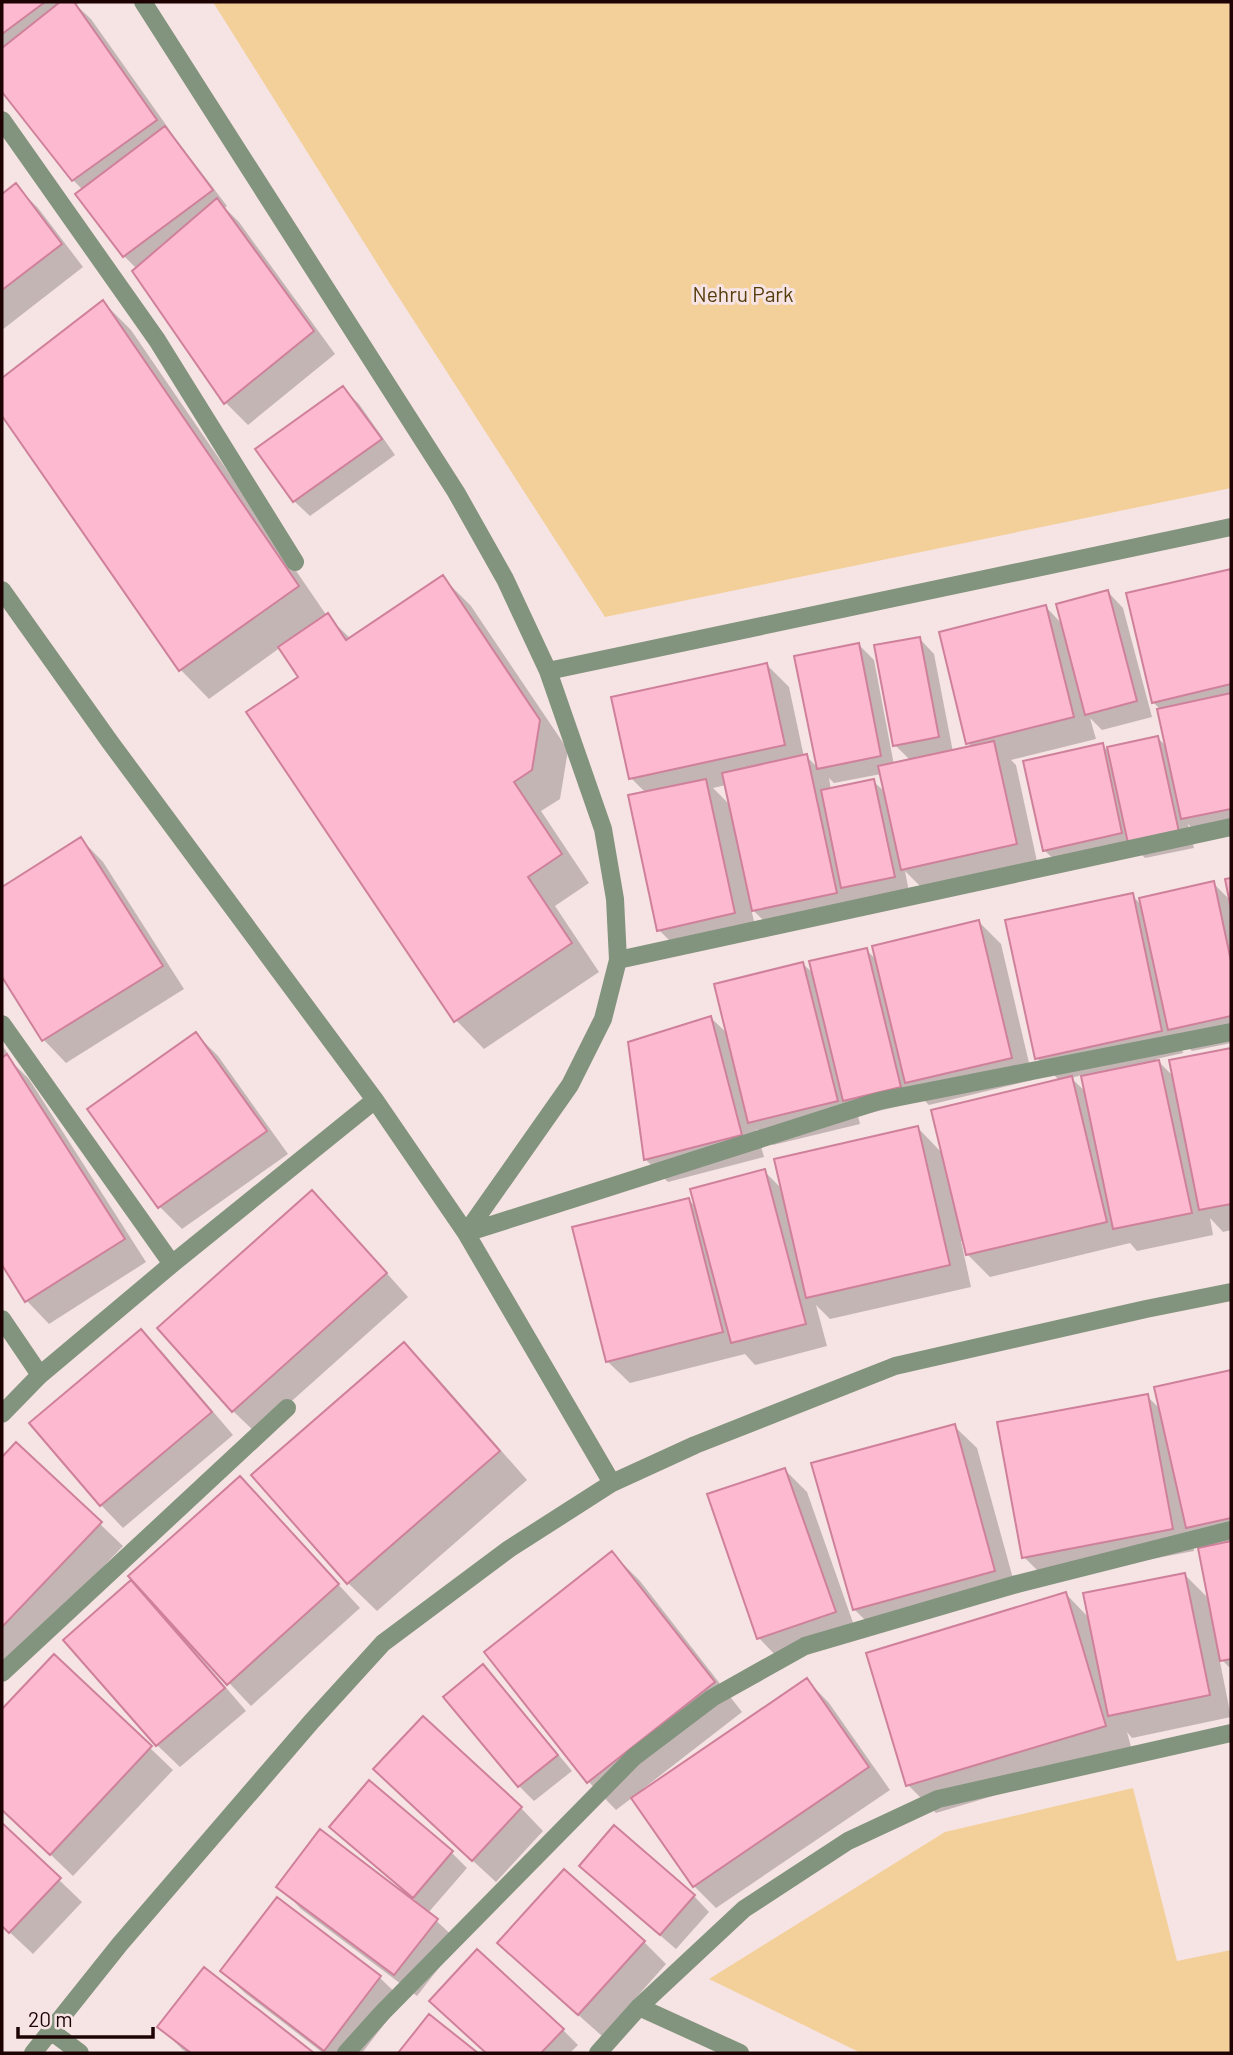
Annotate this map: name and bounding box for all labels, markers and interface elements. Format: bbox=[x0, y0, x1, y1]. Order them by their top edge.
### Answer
park label: Nehru Park bbox=[692, 281, 794, 306]
scale bar bbox=[18, 1996, 152, 2040]
text: 20 m bbox=[28, 2006, 73, 2031]

